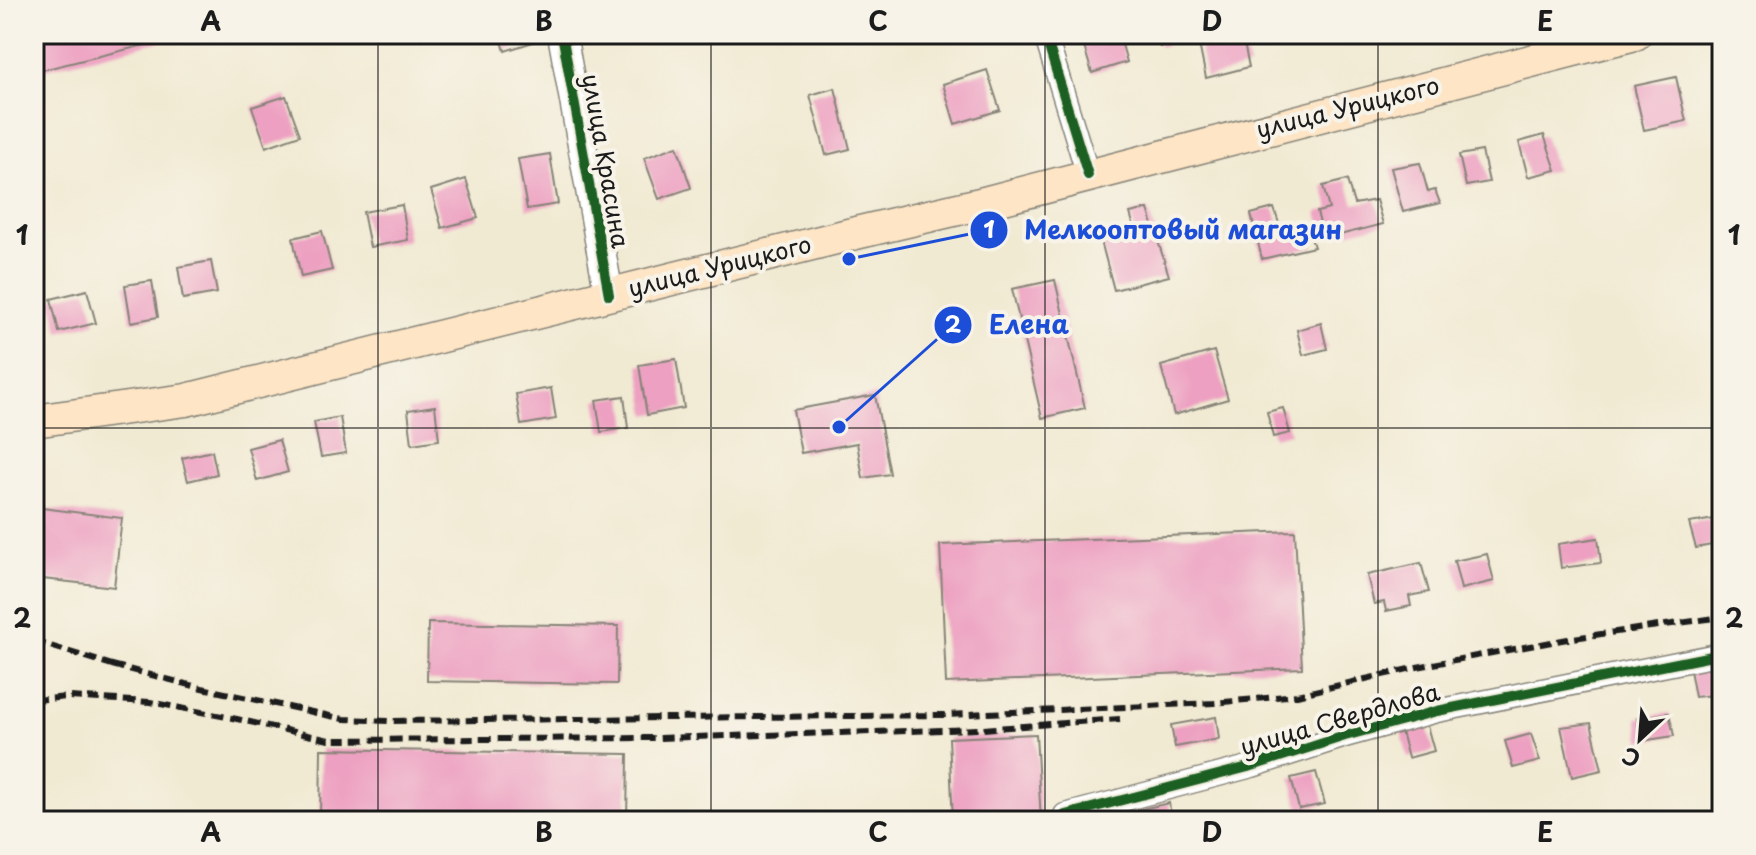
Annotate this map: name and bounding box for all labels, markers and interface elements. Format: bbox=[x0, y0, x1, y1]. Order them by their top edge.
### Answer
text: A bbox=[201, 1, 221, 40]
text: B bbox=[535, 1, 553, 40]
text: C bbox=[868, 1, 888, 40]
text: D bbox=[1202, 1, 1222, 40]
text: E bbox=[1537, 1, 1553, 40]
street label: улица Урицкого bbox=[1252, 66, 1443, 146]
street label: улица Красина bbox=[574, 71, 640, 251]
callout: Мелкооптовый магазин bbox=[969, 205, 1357, 255]
text: Мелкооптовый магазин bbox=[1024, 209, 1342, 248]
text: 1 bbox=[983, 210, 995, 246]
text: 1 bbox=[16, 215, 28, 254]
text: 1 bbox=[1728, 215, 1740, 254]
street label: улица Урицкого bbox=[624, 225, 815, 305]
callout: Елена bbox=[933, 300, 1085, 350]
text: Елена bbox=[989, 304, 1069, 343]
text: 2 bbox=[945, 305, 962, 341]
text: 2 bbox=[13, 598, 31, 637]
text: 2 bbox=[1725, 598, 1743, 637]
street label: улица Свердлова bbox=[1235, 672, 1444, 764]
north arrow bbox=[1600, 699, 1680, 779]
text: С bbox=[1616, 740, 1645, 777]
text: A bbox=[201, 812, 221, 851]
text: B bbox=[535, 812, 553, 851]
text: C bbox=[868, 812, 888, 851]
text: D bbox=[1202, 812, 1222, 851]
text: E bbox=[1537, 812, 1553, 851]

